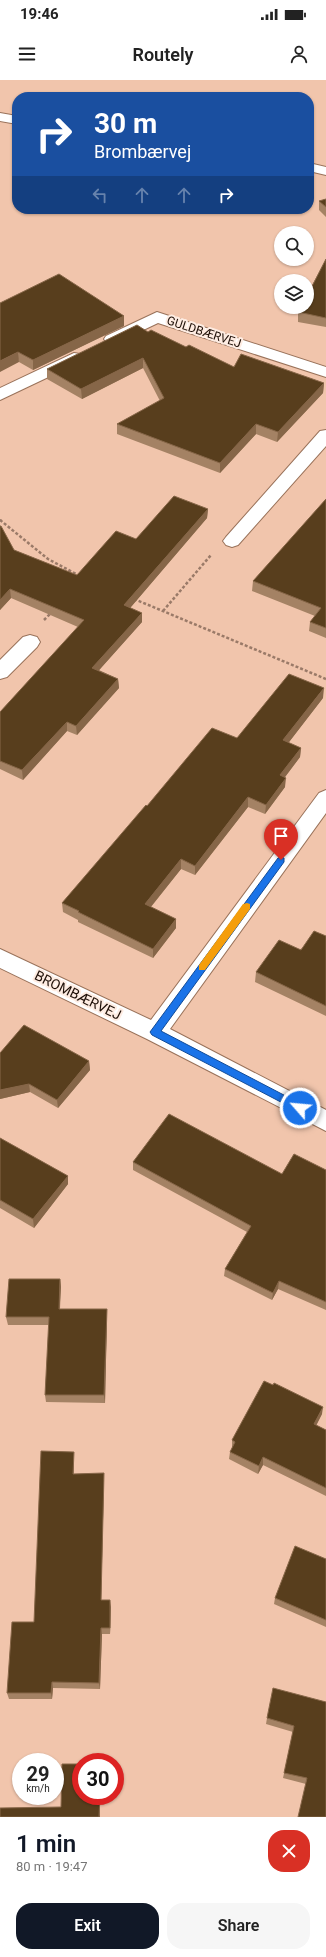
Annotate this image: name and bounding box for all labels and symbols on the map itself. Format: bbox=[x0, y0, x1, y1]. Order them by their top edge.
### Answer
street label: GULDBÆRVEJ bbox=[165, 313, 243, 351]
pin bbox=[264, 819, 298, 860]
street label: BROMBÆRVEJ bbox=[32, 967, 124, 1023]
position arrow bbox=[279, 1087, 321, 1129]
speed limit sign: 30 bbox=[72, 1753, 124, 1805]

